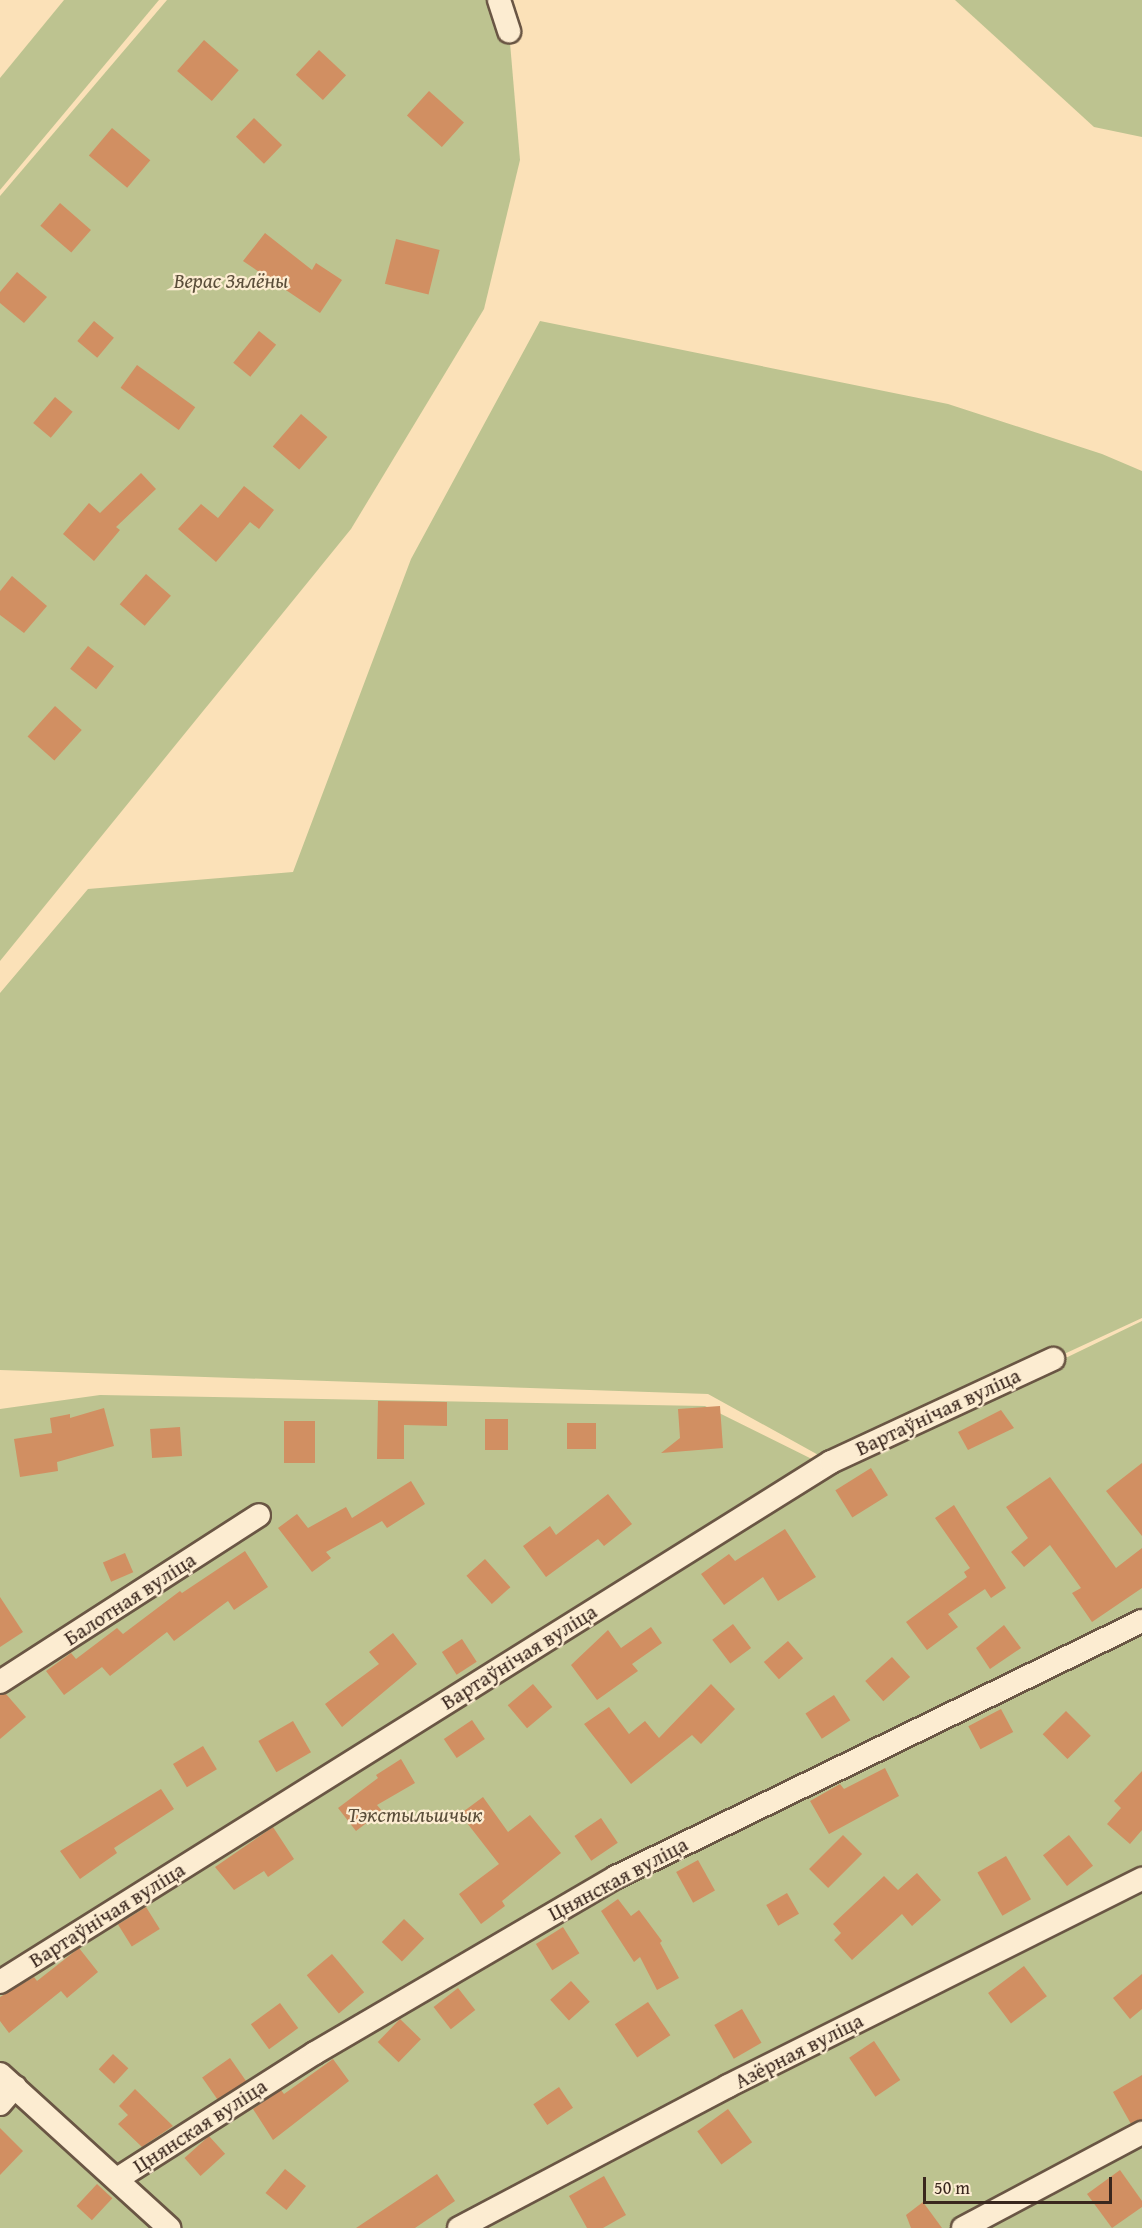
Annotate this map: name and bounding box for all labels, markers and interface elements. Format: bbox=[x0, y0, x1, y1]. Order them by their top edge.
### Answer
park label: Верас Зялёны bbox=[174, 268, 288, 294]
street label: Вартаўнічая вуліца bbox=[852, 1363, 1024, 1461]
street label: Балотная вуліца bbox=[59, 1547, 201, 1651]
street label: Вартаўнічая вуліца bbox=[436, 1599, 602, 1715]
park label: Тэкстыльшчык bbox=[347, 1802, 483, 1828]
street label: Цнянская вуліца bbox=[544, 1832, 692, 1926]
street label: Вартаўнічая вуліца bbox=[24, 1857, 190, 1973]
street label: Азёрная вуліца bbox=[731, 2008, 867, 2094]
street label: Цнянская вуліца bbox=[128, 2073, 272, 2179]
scale bar bbox=[926, 2165, 1115, 2203]
text: 50 m bbox=[934, 2174, 970, 2201]

